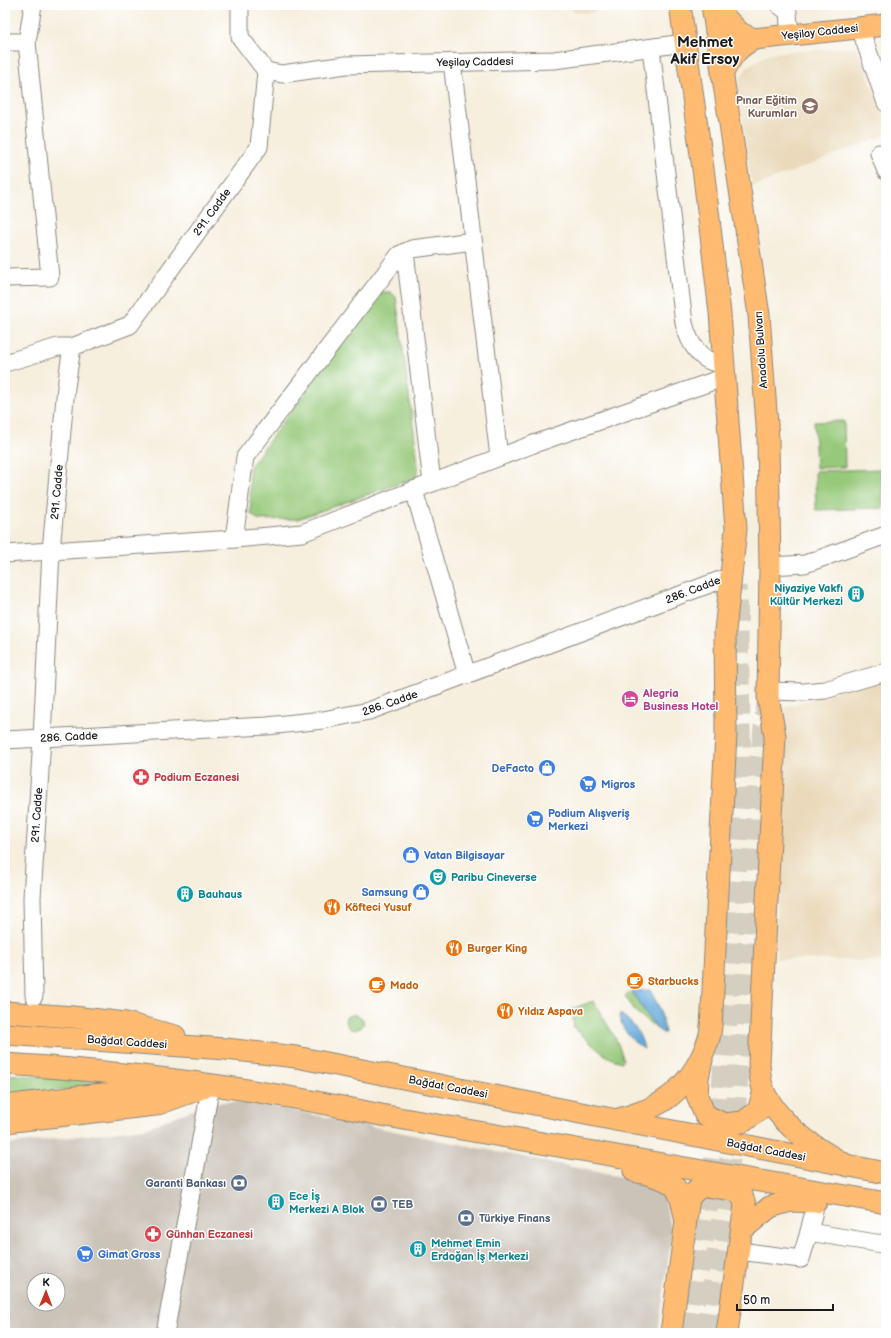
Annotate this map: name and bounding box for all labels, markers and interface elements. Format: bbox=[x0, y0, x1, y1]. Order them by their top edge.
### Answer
street label: Yeşilay Caddesi bbox=[780, 22, 859, 43]
district label: Mehmet Akif Ersoy bbox=[670, 33, 740, 69]
street label: Yeşilay Caddesi bbox=[435, 55, 514, 69]
place label: Pınar Eğitim Kurumları bbox=[736, 94, 797, 120]
school or university icon: Pınar Eğitim Kurumları bbox=[800, 96, 820, 116]
street label: 291. Cadde bbox=[190, 185, 234, 238]
street label: Anadolu Bulvarı bbox=[752, 311, 770, 389]
street label: 291. Cadde bbox=[48, 463, 66, 520]
street label: 286. Cadde bbox=[664, 573, 723, 606]
place label: Niyaziye Vakfı Kültür Merkezi bbox=[770, 582, 843, 608]
building icon: Niyaziye Vakfı Kültür Merkezi bbox=[846, 584, 866, 604]
street label: 286. Cadde bbox=[361, 687, 420, 719]
place label: Alegria Business Hotel bbox=[642, 687, 719, 713]
hotel icon: Alegria Business Hotel bbox=[620, 689, 640, 709]
street label: 286. Cadde bbox=[40, 729, 99, 745]
shop icon: DeFacto bbox=[537, 758, 557, 778]
place label: DeFacto bbox=[492, 762, 534, 775]
pharmacy icon: Podium Eczanesi bbox=[131, 767, 151, 787]
place label: Podium Eczanesi bbox=[154, 771, 240, 784]
supermarket icon: Migros bbox=[578, 774, 598, 794]
place label: Migros bbox=[601, 778, 636, 791]
street label: 291. Cadde bbox=[29, 786, 45, 843]
place label: Podium Alışveriş Merkezi bbox=[548, 807, 630, 833]
supermarket icon: Podium Alışveriş Merkezi bbox=[525, 809, 545, 829]
shop icon: Vatan Bilgisayar bbox=[401, 845, 421, 865]
place label: Vatan Bilgisayar bbox=[424, 849, 505, 862]
theatre icon: Paribu Cineverse bbox=[428, 867, 448, 887]
place label: Paribu Cineverse bbox=[451, 871, 537, 884]
shop icon: Samsung bbox=[411, 882, 431, 902]
building icon: Bauhaus bbox=[175, 884, 195, 904]
place label: Samsung bbox=[362, 886, 408, 899]
place label: Bauhaus bbox=[198, 888, 243, 901]
restaurant icon: Köfteci Yusuf bbox=[322, 897, 342, 917]
place label: Köfteci Yusuf bbox=[345, 901, 413, 914]
restaurant icon: Burger King bbox=[444, 938, 464, 958]
place label: Burger King bbox=[467, 942, 527, 955]
cafe icon: Starbucks bbox=[625, 971, 645, 991]
cafe icon: Mado bbox=[367, 975, 387, 995]
place label: Starbucks bbox=[648, 975, 699, 988]
place label: Mado bbox=[390, 979, 419, 992]
restaurant icon: Yıldız Aspava bbox=[495, 1001, 515, 1021]
place label: Yıldız Aspava bbox=[518, 1005, 583, 1018]
street label: Bağdat Caddesi bbox=[87, 1033, 167, 1051]
street label: Bağdat Caddesi bbox=[407, 1073, 489, 1101]
street label: Bağdat Caddesi bbox=[725, 1136, 807, 1164]
bank icon: Garanti Bankası bbox=[229, 1173, 249, 1193]
place label: Garanti Bankası bbox=[145, 1177, 226, 1190]
place label: Ece İş Merkezi A Blok bbox=[289, 1189, 365, 1216]
building icon: Ece İş Merkezi A Blok bbox=[266, 1192, 286, 1212]
bank icon: TEB bbox=[369, 1194, 389, 1214]
place label: TEB bbox=[392, 1198, 413, 1211]
bank icon: Türkiye Finans bbox=[456, 1208, 476, 1228]
place label: Türkiye Finans bbox=[479, 1212, 551, 1225]
pharmacy icon: Günhan Eczanesi bbox=[143, 1224, 163, 1244]
place label: Günhan Eczanesi bbox=[166, 1228, 253, 1241]
place label: Mehmet Emin Erdoğan İş Merkezi bbox=[431, 1237, 529, 1263]
building icon: Mehmet Emin Erdoğan İş Merkezi bbox=[408, 1239, 428, 1259]
supermarket icon: Gimat Gross bbox=[75, 1244, 95, 1264]
place label: Gimat Gross bbox=[98, 1248, 161, 1261]
north arrow bbox=[26, 1272, 66, 1312]
text: K bbox=[42, 1276, 51, 1289]
scale bar bbox=[737, 1286, 833, 1312]
text: 50 m bbox=[743, 1293, 770, 1308]

